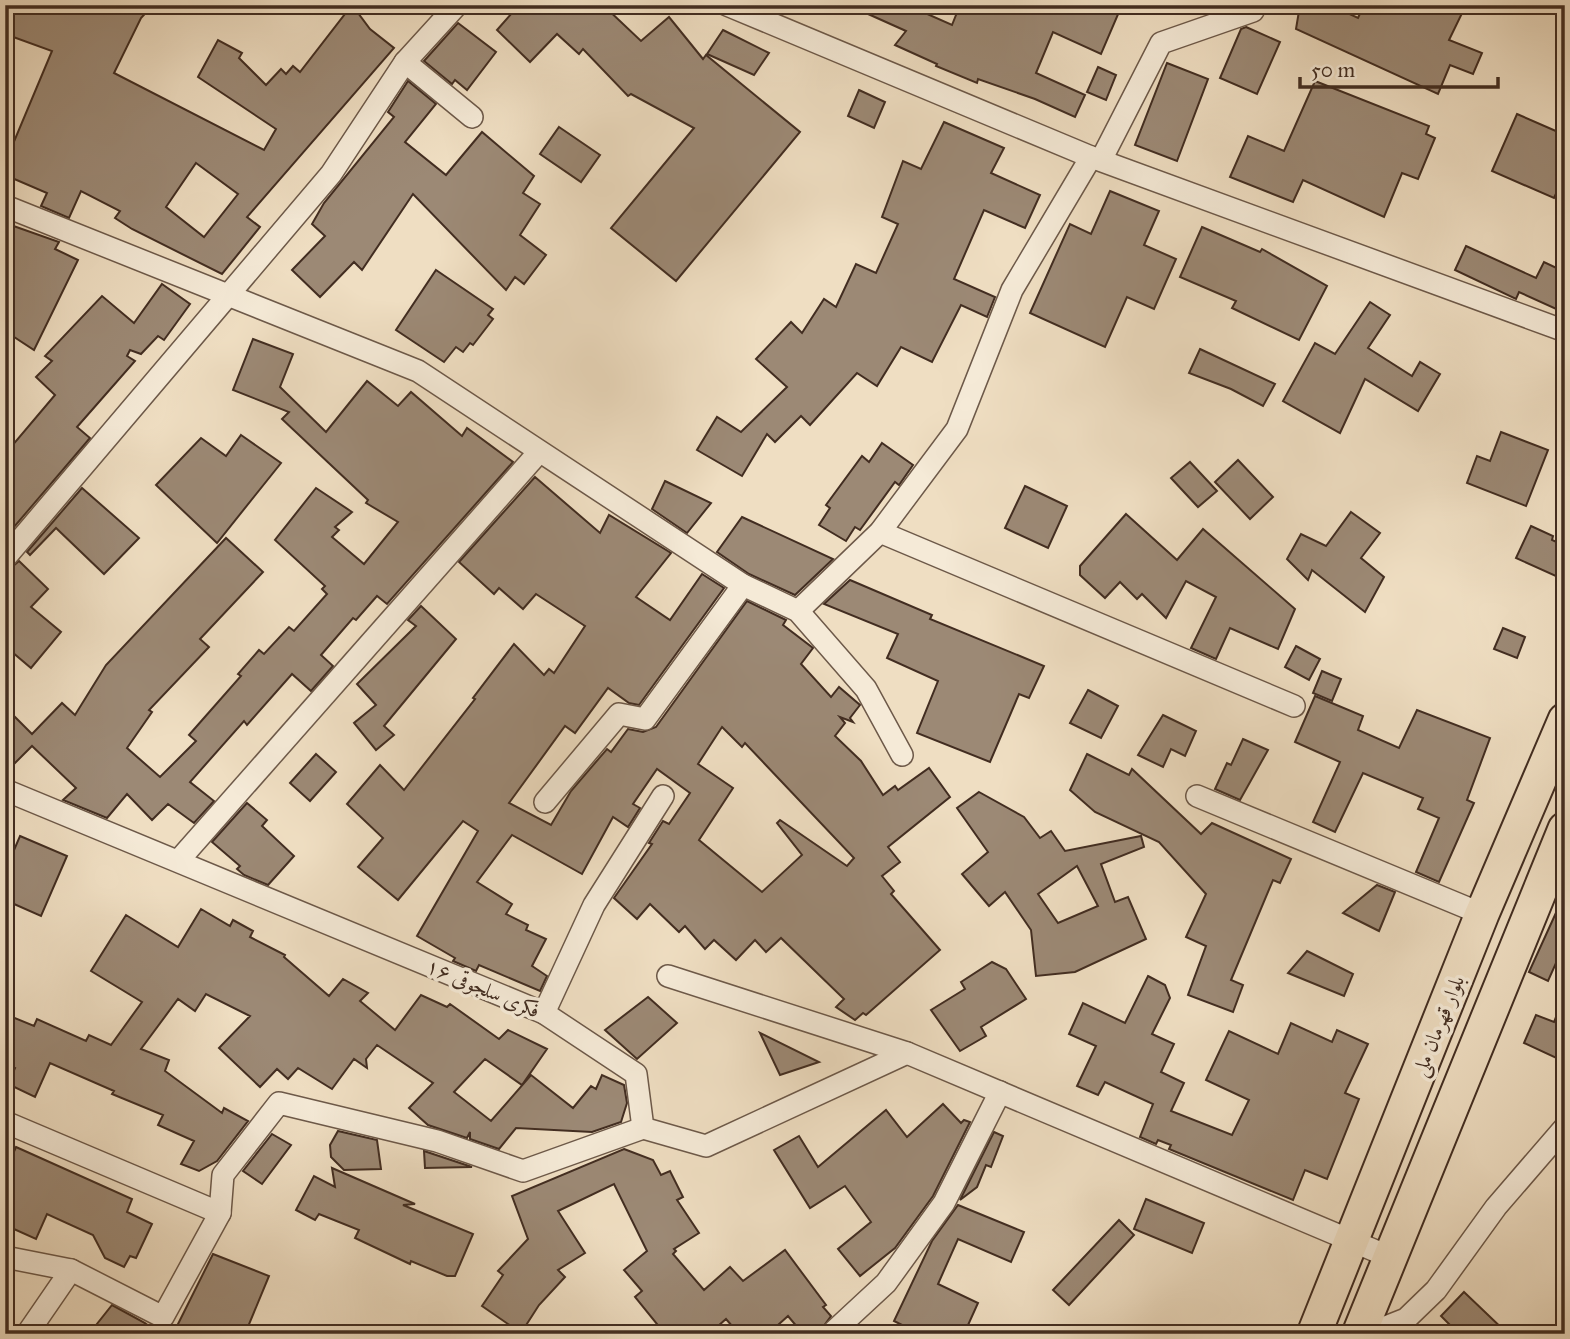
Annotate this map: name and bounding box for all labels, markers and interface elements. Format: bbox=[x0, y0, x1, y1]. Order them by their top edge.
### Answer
scale bar bbox=[1300, 46, 1498, 90]
text: 50 m bbox=[1311, 57, 1356, 83]
street label: فکری سلجوقی ۱۶ bbox=[422, 952, 544, 1024]
street label: بلوار قهرمان ملی bbox=[1406, 972, 1473, 1081]

